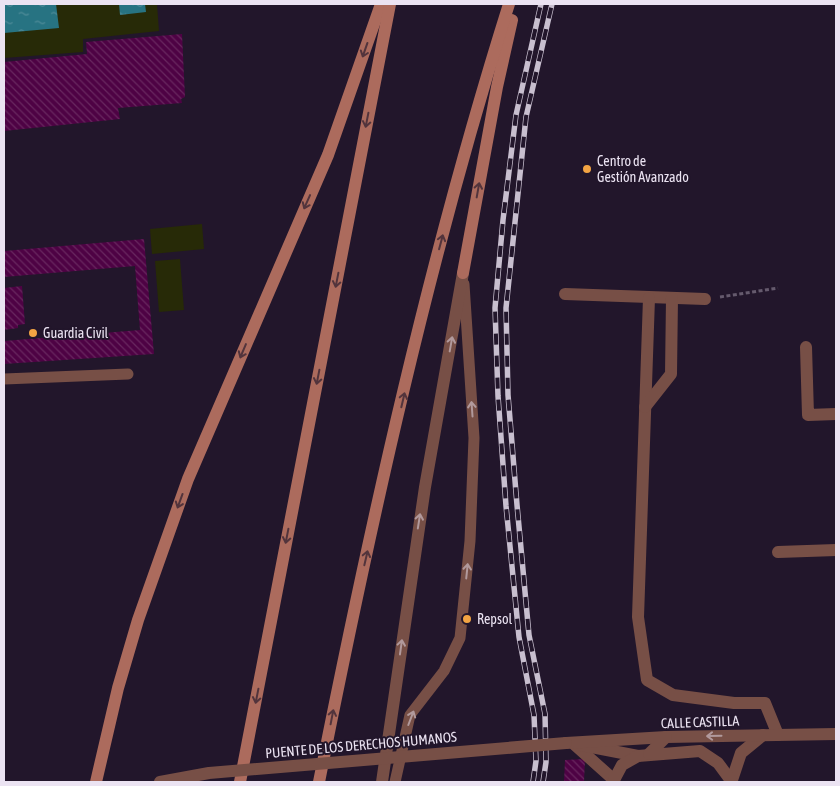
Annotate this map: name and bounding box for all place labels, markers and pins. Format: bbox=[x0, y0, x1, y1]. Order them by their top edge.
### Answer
place label: Centro de Gestión Avanzado bbox=[597, 153, 689, 185]
marker: Centro de Gestión Avanzado bbox=[581, 163, 593, 175]
place label: Guardia Civil bbox=[43, 325, 109, 341]
marker: Guardia Civil bbox=[27, 327, 39, 339]
place label: Repsol bbox=[477, 611, 513, 627]
marker: Repsol bbox=[461, 613, 473, 625]

